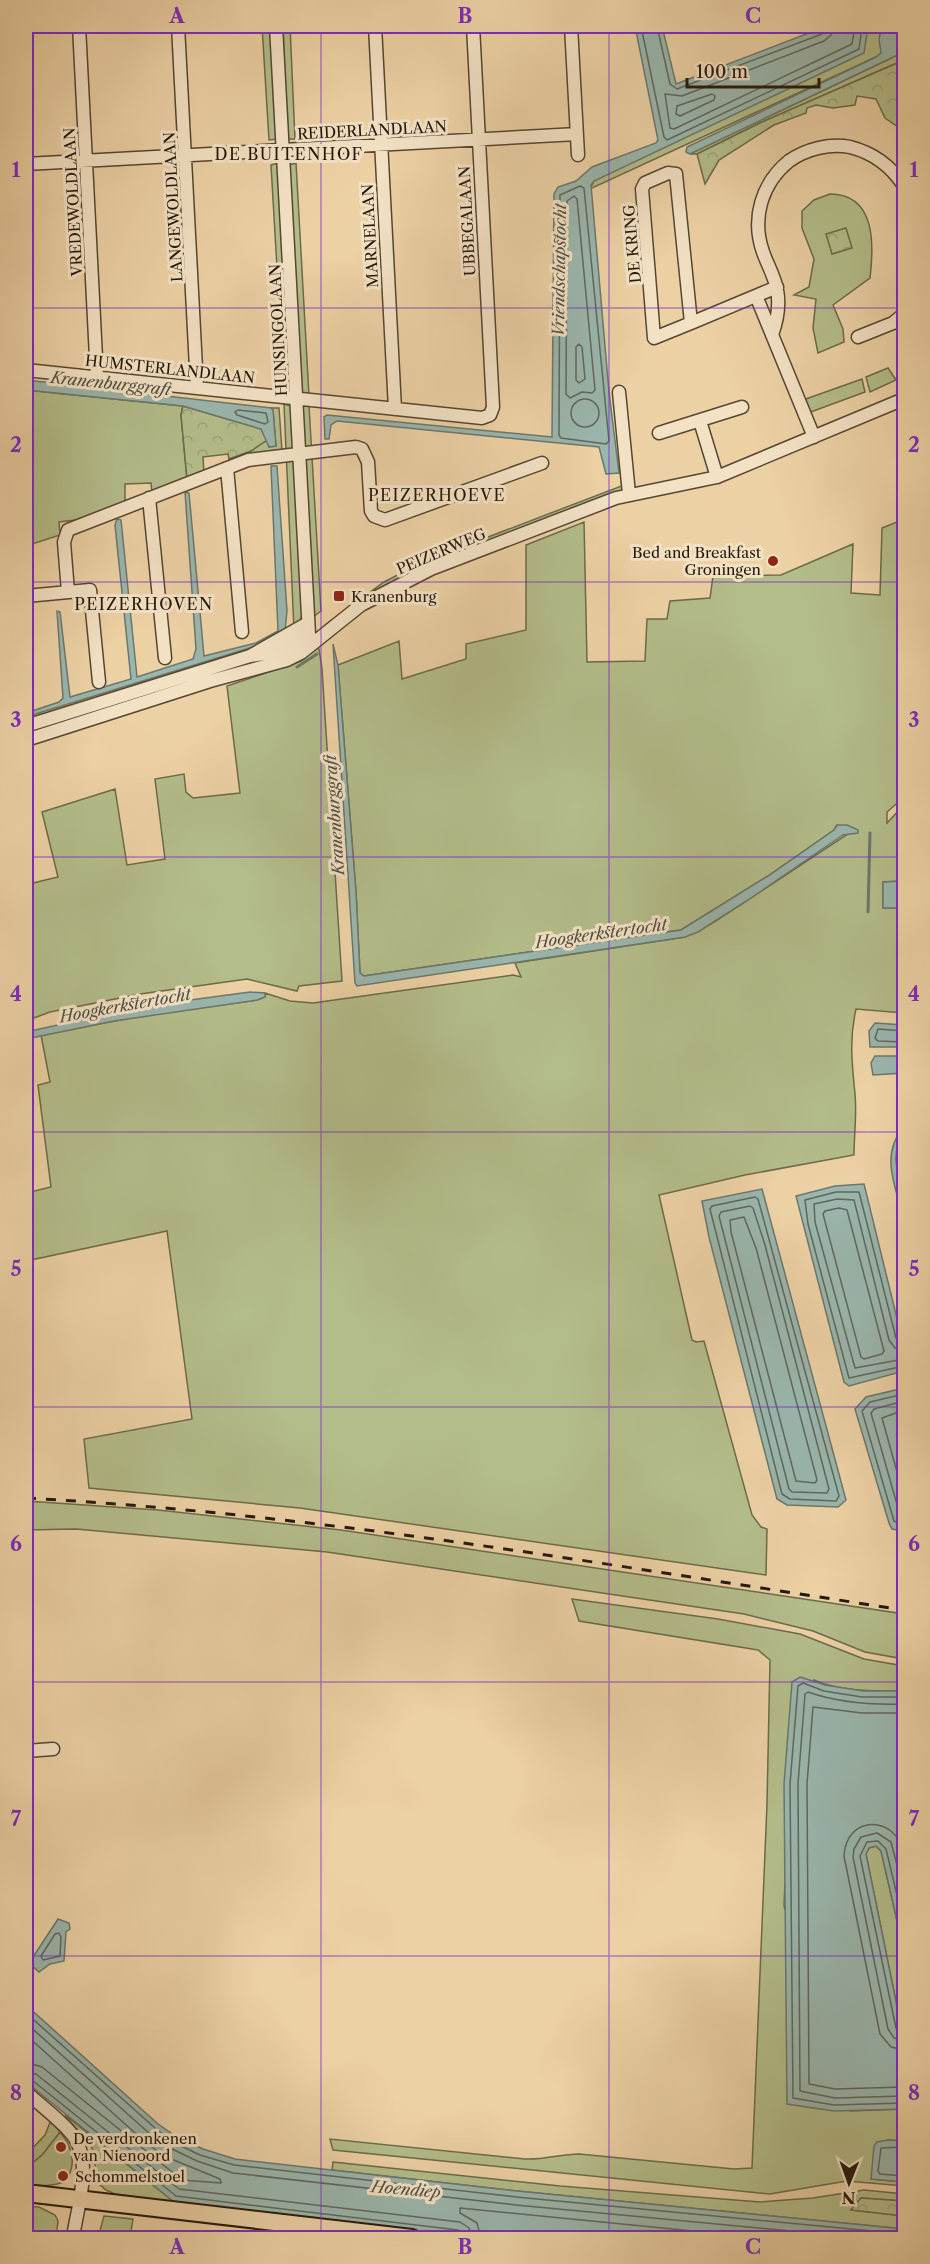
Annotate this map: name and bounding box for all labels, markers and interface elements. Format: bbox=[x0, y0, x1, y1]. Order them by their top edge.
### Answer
text: A bbox=[168, 4, 185, 28]
text: B bbox=[458, 4, 473, 28]
text: C bbox=[745, 4, 761, 28]
scale bar bbox=[687, 51, 819, 89]
text: 100 m bbox=[696, 61, 748, 83]
street label: REIDERLANDLAAN bbox=[297, 117, 447, 143]
street label: VREDEWOLDLAAN bbox=[60, 127, 86, 278]
street label: LANGEWOLDLAAN bbox=[160, 132, 186, 282]
district label: DE BUITENHOF bbox=[215, 144, 363, 164]
text: 1 bbox=[12, 158, 21, 182]
text: 1 bbox=[910, 158, 919, 182]
street label: UBBEGALAAN bbox=[455, 165, 479, 277]
street label: MARNELAAN bbox=[358, 183, 382, 289]
water label: Vriendschapstocht bbox=[548, 202, 570, 337]
street label: DE KRING bbox=[619, 204, 645, 284]
street label: HUNSINGOLAAN bbox=[265, 263, 291, 397]
street label: HUMSTERLANDLAAN bbox=[84, 351, 256, 387]
water label: Kranenburggraft bbox=[48, 367, 174, 399]
text: 2 bbox=[10, 433, 22, 457]
text: 2 bbox=[908, 433, 920, 457]
district label: PEIZERHOEVE bbox=[368, 485, 506, 505]
street label: PEIZERWEG bbox=[393, 524, 489, 578]
place label: Bed and Breakfast Groningen bbox=[632, 543, 762, 579]
marker: Bed and Breakfast Groningen bbox=[766, 554, 780, 568]
place label: Kranenburg bbox=[351, 587, 437, 606]
marker: Kranenburg bbox=[332, 589, 346, 603]
district label: PEIZERHOVEN bbox=[74, 594, 214, 614]
text: 3 bbox=[10, 708, 22, 732]
text: 3 bbox=[908, 708, 920, 732]
water label: Kranenburggraft bbox=[320, 753, 348, 878]
water label: Hoogkerkstertocht bbox=[532, 914, 670, 952]
text: 4 bbox=[10, 982, 22, 1006]
text: 4 bbox=[908, 982, 920, 1006]
water label: Hoogkerkstertocht bbox=[56, 983, 194, 1027]
text: 5 bbox=[10, 1257, 22, 1281]
text: 5 bbox=[908, 1257, 920, 1281]
text: 6 bbox=[10, 1532, 22, 1556]
text: 6 bbox=[908, 1532, 920, 1556]
text: 7 bbox=[11, 1807, 22, 1831]
text: 7 bbox=[909, 1807, 920, 1831]
text: 8 bbox=[10, 2081, 22, 2105]
text: 8 bbox=[908, 2081, 920, 2105]
place label: De verdronkenen van Nienoord bbox=[72, 2129, 197, 2165]
marker: De verdronkenen van Nienoord bbox=[54, 2140, 68, 2154]
north arrow bbox=[819, 2153, 879, 2213]
place label: Schommelstoel bbox=[75, 2167, 186, 2186]
marker: Schommelstoel bbox=[56, 2169, 70, 2183]
water label: Hoendiep bbox=[368, 2176, 442, 2202]
text: N bbox=[842, 2188, 856, 2208]
text: A bbox=[168, 2235, 185, 2259]
text: B bbox=[458, 2235, 473, 2259]
text: C bbox=[745, 2235, 761, 2259]

